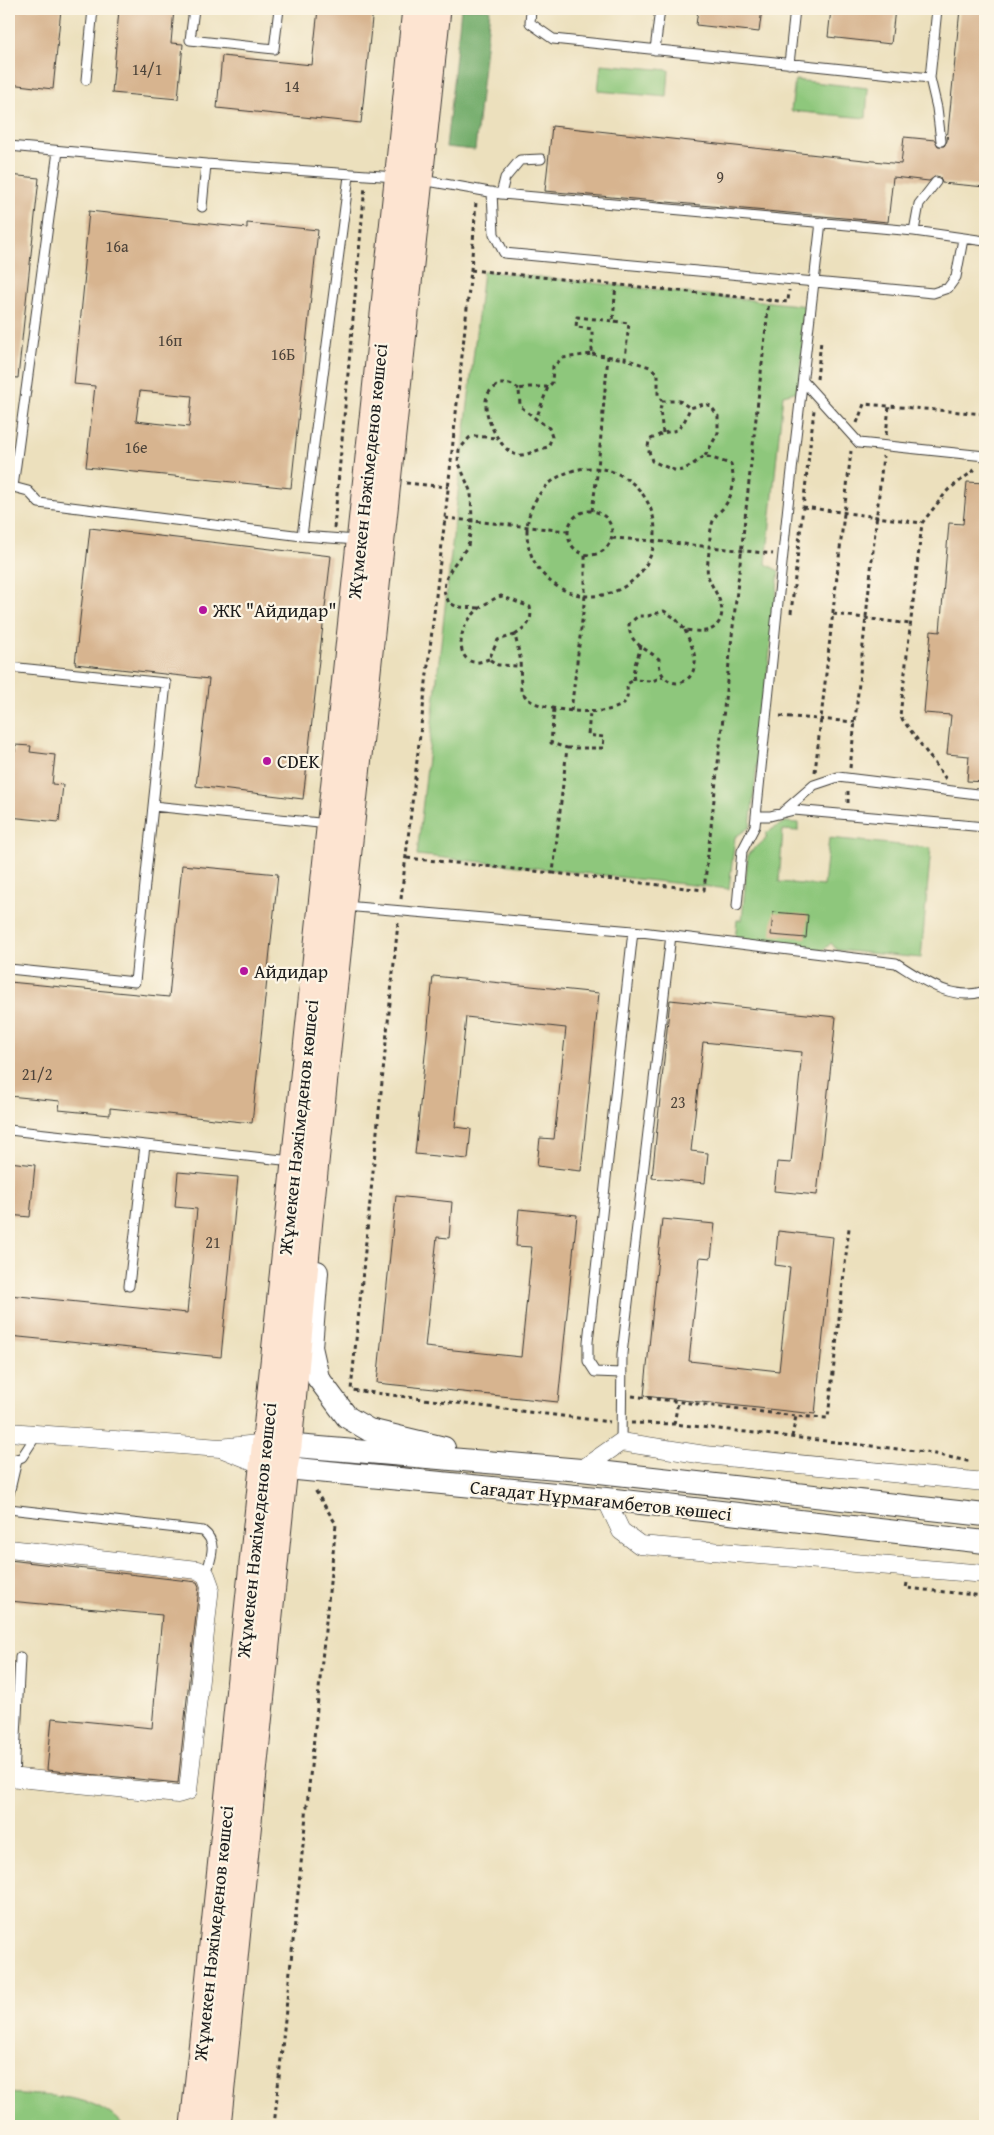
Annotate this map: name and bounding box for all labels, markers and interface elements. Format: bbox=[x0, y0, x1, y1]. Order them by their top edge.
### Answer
house number: 14/1 bbox=[132, 57, 162, 81]
house number: 14 bbox=[284, 74, 300, 98]
house number: 9 bbox=[716, 165, 724, 189]
house number: 16а bbox=[105, 234, 129, 258]
house number: 16п bbox=[158, 328, 182, 352]
house number: 16Б bbox=[271, 342, 295, 366]
street label: Жұмекен Нәжімеденов көшесі bbox=[340, 342, 394, 601]
house number: 16е bbox=[125, 435, 147, 459]
place label: ЖК "Айдидар" bbox=[212, 596, 337, 624]
marker: ЖК "Айдидар" bbox=[197, 604, 209, 616]
place label: CDEK bbox=[277, 747, 320, 775]
marker: CDEK bbox=[261, 755, 273, 767]
place label: Айдидар bbox=[254, 957, 328, 985]
marker: Айдидар bbox=[238, 965, 250, 977]
street label: Жұмекен Нәжімеденов көшесі bbox=[271, 998, 325, 1257]
house number: 21/2 bbox=[22, 1062, 52, 1086]
house number: 23 bbox=[670, 1090, 686, 1114]
house number: 21 bbox=[205, 1230, 221, 1254]
street label: Жұмекен Нәжімеденов көшесі bbox=[229, 1401, 283, 1660]
street label: Сағадат Нұрмағамбетов көшесі bbox=[469, 1472, 733, 1528]
street label: Жұмекен Нәжімеденов көшесі bbox=[186, 1804, 240, 2063]

